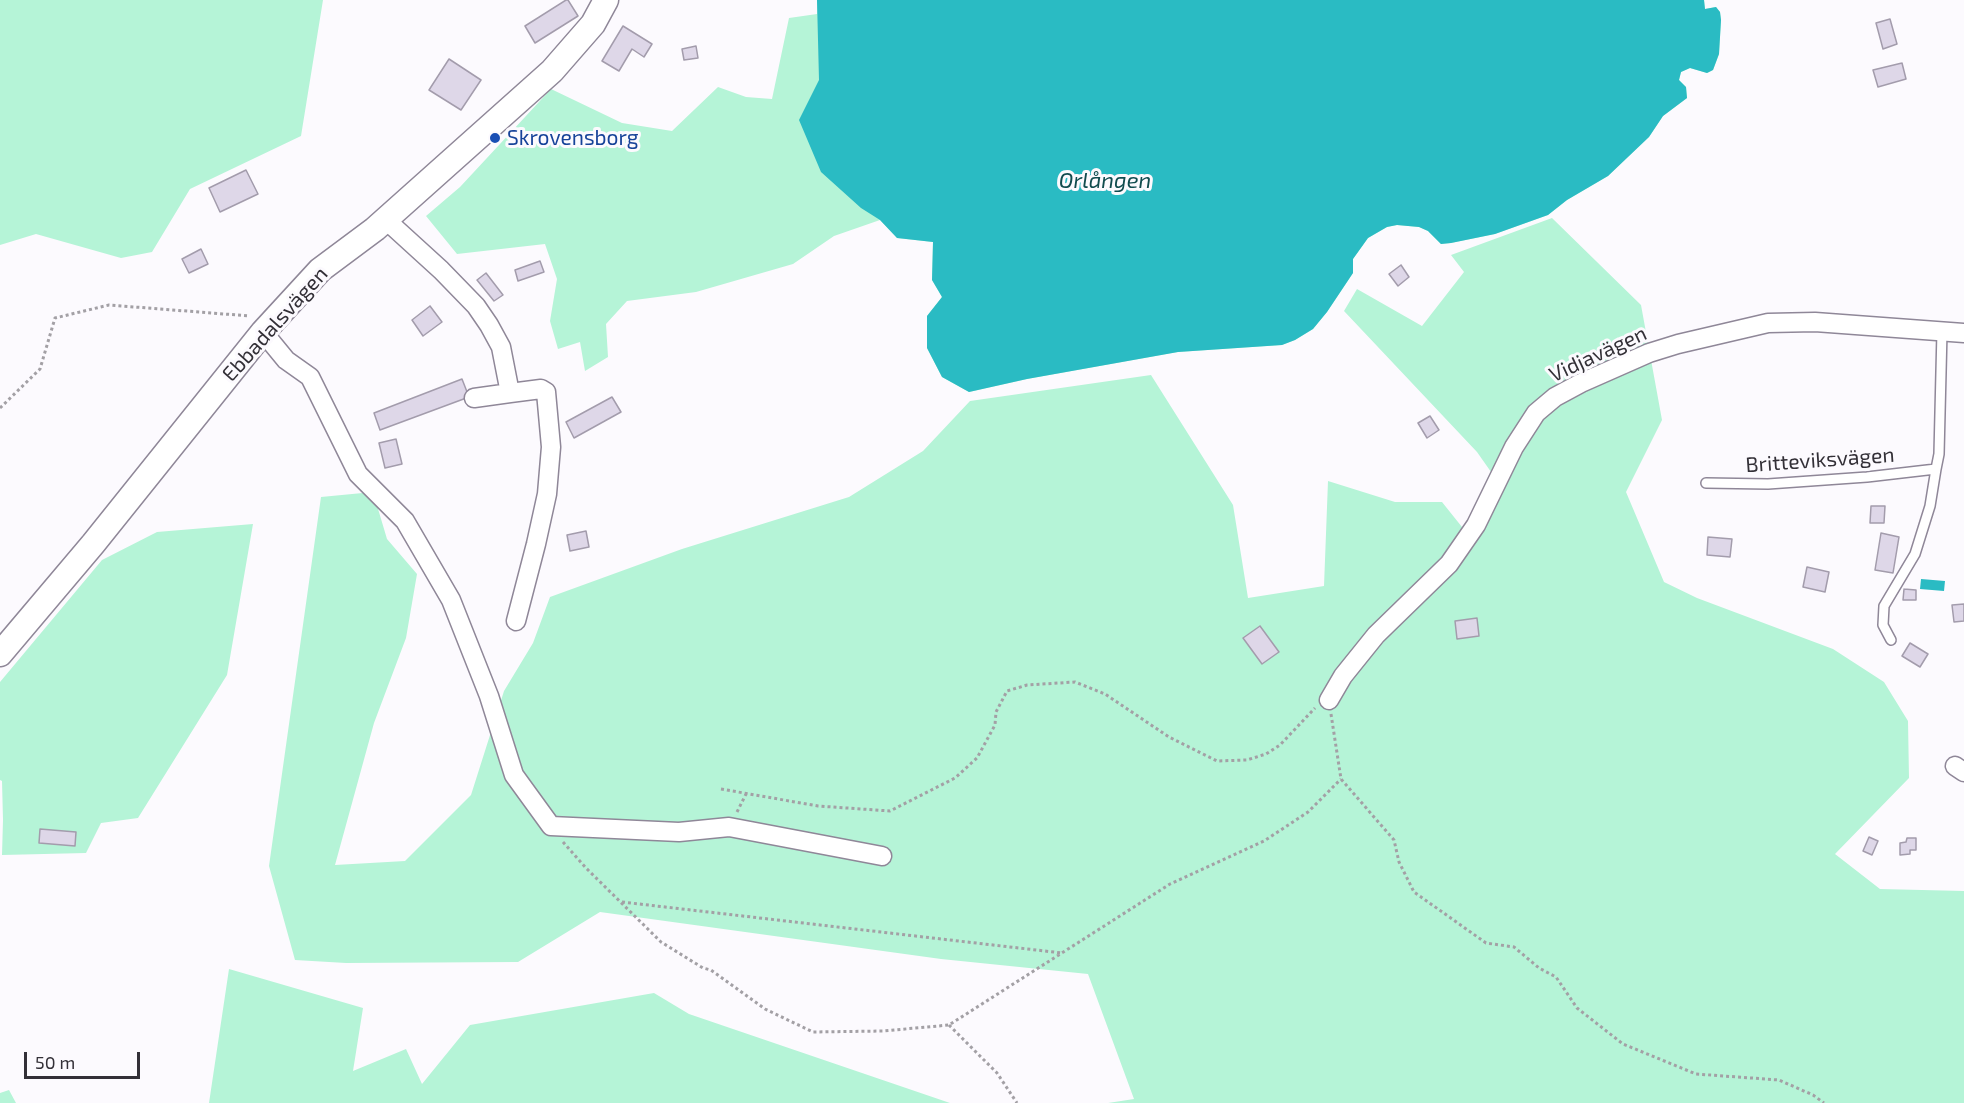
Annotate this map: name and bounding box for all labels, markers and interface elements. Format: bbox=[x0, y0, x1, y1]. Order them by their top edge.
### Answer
place label: Skrovensborg bbox=[507, 125, 639, 151]
marker: Skrovensborg bbox=[488, 131, 502, 145]
water label: Orlången bbox=[1059, 168, 1151, 194]
street label: Ebbadalsvägen bbox=[217, 262, 333, 386]
street label: Vidjavägen bbox=[1545, 321, 1651, 387]
street label: Britteviksvägen bbox=[1745, 442, 1895, 478]
scale bar bbox=[27, 1040, 142, 1078]
text: 50 m bbox=[35, 1051, 75, 1073]

